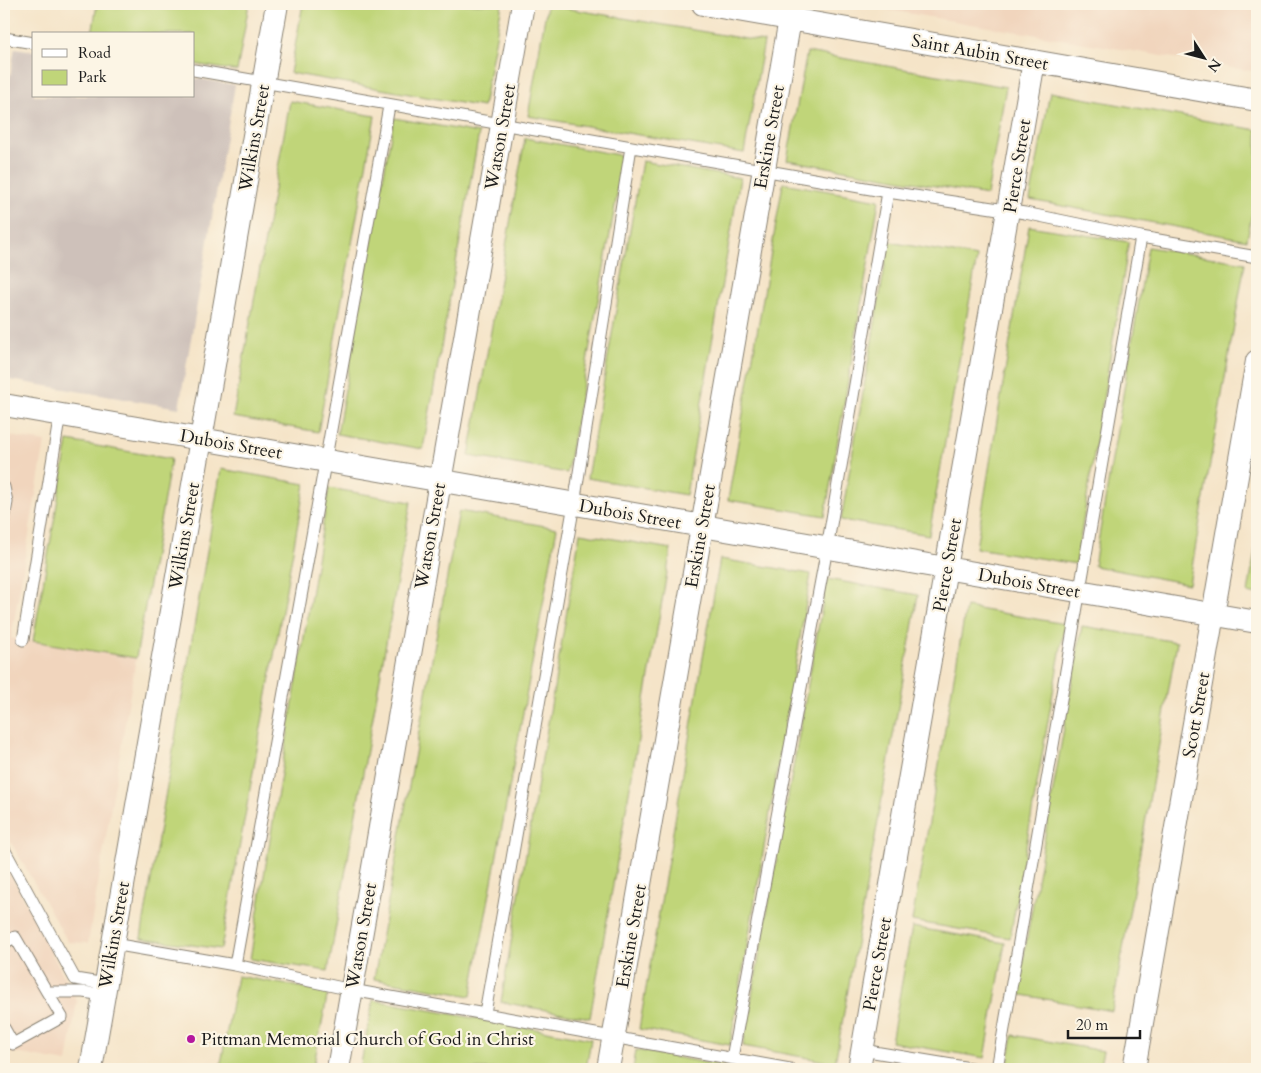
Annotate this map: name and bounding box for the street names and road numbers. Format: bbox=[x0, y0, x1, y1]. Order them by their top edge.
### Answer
street label: Saint Aubin Street bbox=[910, 28, 1051, 77]
street label: Wilkins Street bbox=[233, 82, 276, 195]
street label: Watson Street bbox=[479, 82, 522, 193]
street label: Erskine Street bbox=[748, 83, 791, 191]
street label: Pierce Street bbox=[998, 117, 1037, 215]
street label: Dubois Street bbox=[178, 423, 284, 466]
street label: Wilkins Street bbox=[163, 480, 206, 593]
street label: Watson Street bbox=[409, 481, 452, 592]
street label: Erskine Street bbox=[679, 482, 722, 590]
street label: Dubois Street bbox=[577, 493, 683, 536]
street label: Pierce Street bbox=[927, 516, 968, 614]
street label: Dubois Street bbox=[976, 562, 1082, 605]
street label: Scott Street bbox=[1177, 670, 1216, 760]
street label: Wilkins Street bbox=[93, 879, 136, 992]
street label: Watson Street bbox=[340, 881, 383, 992]
street label: Erskine Street bbox=[610, 882, 653, 990]
street label: Pierce Street bbox=[857, 915, 898, 1013]

